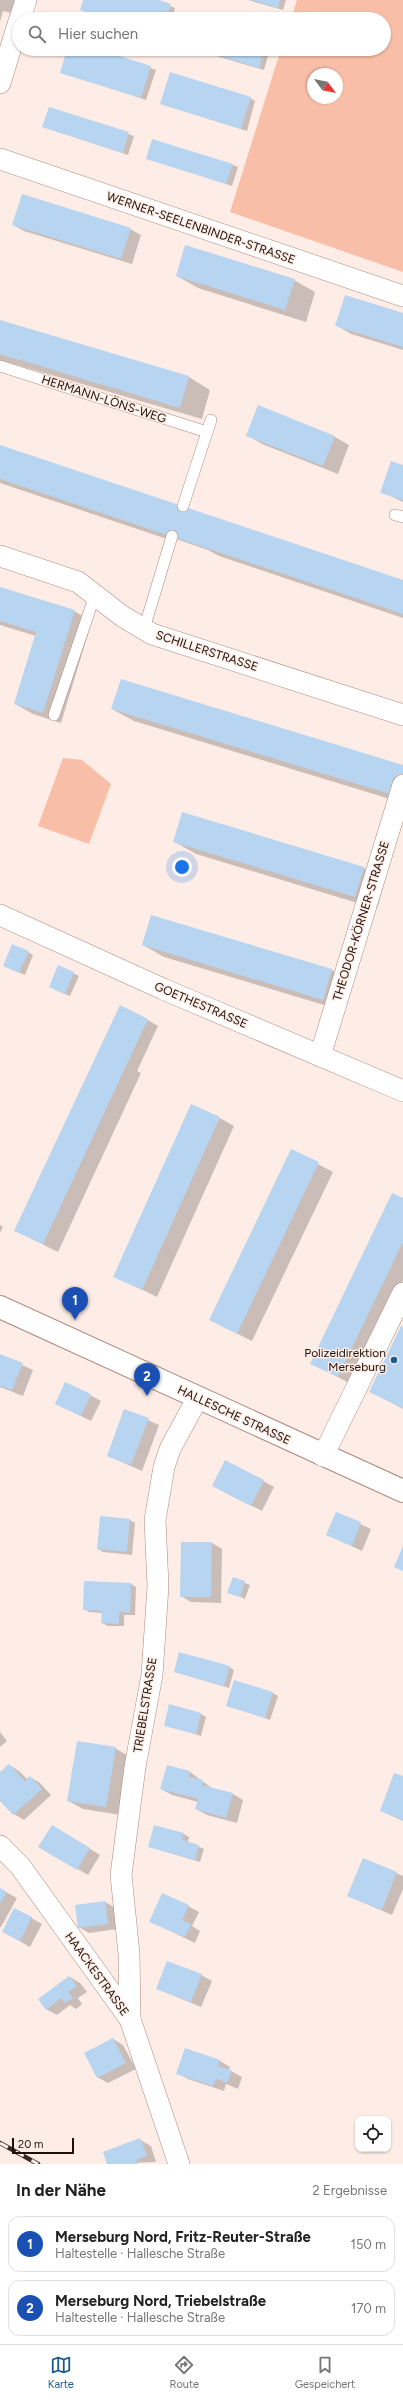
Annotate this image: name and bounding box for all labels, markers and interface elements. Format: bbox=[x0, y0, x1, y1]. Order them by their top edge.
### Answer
search box bbox=[12, 12, 391, 56]
icon: search bbox=[26, 23, 48, 45]
text: Hier suchen bbox=[58, 25, 138, 43]
north arrow bbox=[307, 68, 343, 104]
street label: WERNER-SEELENBINDER-STRASSE bbox=[105, 189, 297, 267]
street label: HERMANN-LÖNS-WEG bbox=[40, 372, 168, 426]
street label: SCHILLERSTRASSE bbox=[154, 628, 260, 674]
street label: THEODOR-KÖRNER-STRASSE bbox=[330, 839, 392, 1003]
your location bbox=[172, 857, 192, 877]
street label: GOETHESTRASSE bbox=[152, 979, 250, 1031]
pin: 1 bbox=[62, 1287, 88, 1320]
place label: Polizeidirektion Merseburg bbox=[304, 1346, 386, 1374]
marker: Polizeidirektion Merseburg bbox=[389, 1355, 399, 1365]
pin: 2 bbox=[134, 1363, 160, 1396]
street label: HALLESCHE STRASSE bbox=[175, 1383, 293, 1447]
street label: TRIEBELSTRASSE bbox=[131, 1656, 159, 1754]
street label: HAACKESTRASSE bbox=[62, 1930, 132, 2018]
map controls bbox=[355, 2116, 391, 2152]
button: locate bbox=[355, 2116, 391, 2152]
scale bar bbox=[12, 2136, 74, 2155]
text: 20 m bbox=[18, 2138, 43, 2151]
text: In der Nähe bbox=[16, 2180, 106, 2200]
text: 2 Ergebnisse bbox=[313, 2183, 387, 2198]
text: Merseburg Nord, Fritz-Reuter-Straße bbox=[55, 2228, 311, 2246]
text: 1 bbox=[27, 2237, 33, 2252]
text: 150 m bbox=[351, 2237, 386, 2252]
text: Haltestelle · Hallesche Straße bbox=[55, 2246, 225, 2261]
text: Merseburg Nord, Triebelstraße bbox=[55, 2292, 266, 2310]
text: 2 bbox=[26, 2301, 34, 2316]
text: 170 m bbox=[351, 2301, 386, 2316]
text: Haltestelle · Hallesche Straße bbox=[55, 2310, 225, 2325]
tab: Karte bbox=[48, 2354, 74, 2391]
tab: Route bbox=[170, 2354, 199, 2391]
tab: Gespeichert bbox=[295, 2354, 355, 2391]

